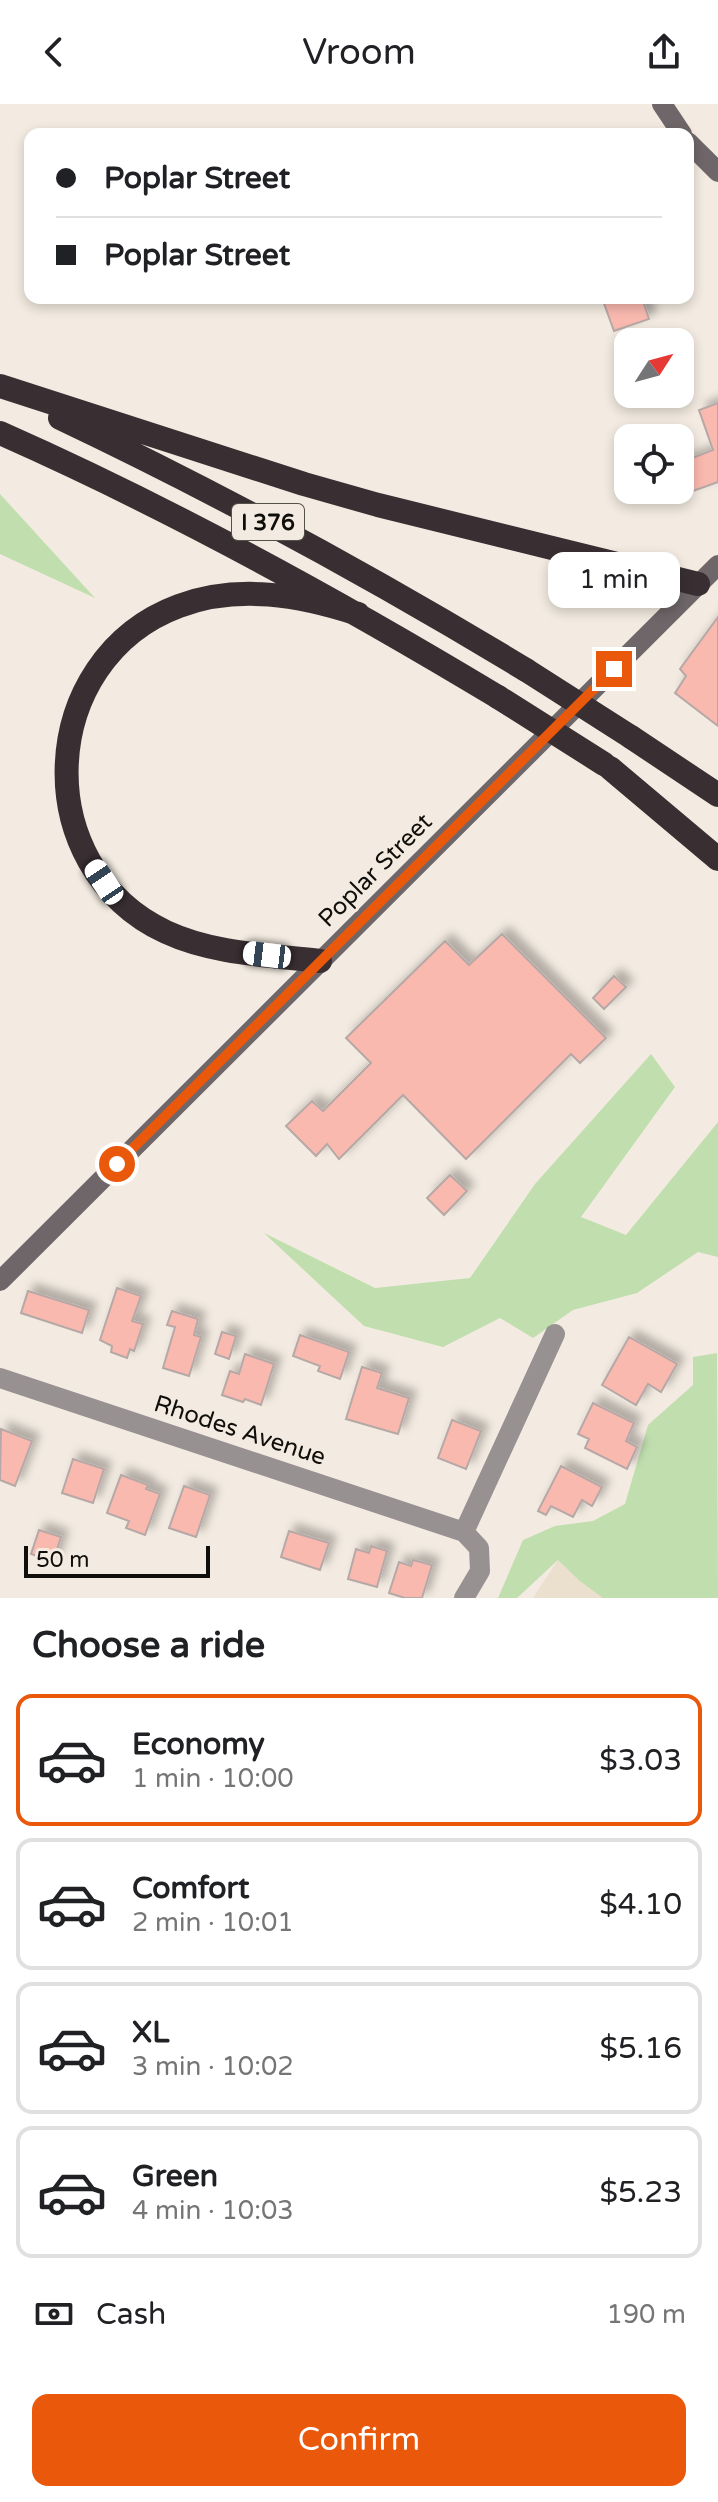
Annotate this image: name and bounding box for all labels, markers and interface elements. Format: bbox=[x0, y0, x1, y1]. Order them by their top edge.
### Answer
icon: back bbox=[32, 30, 76, 74]
icon: share bbox=[642, 30, 686, 74]
text: Vroom bbox=[302, 31, 416, 74]
text: Poplar Street bbox=[104, 160, 290, 197]
text: Poplar Street bbox=[104, 237, 290, 274]
north arrow bbox=[614, 328, 694, 408]
map controls bbox=[614, 328, 694, 504]
button: locate bbox=[614, 424, 694, 504]
road number: I 376 bbox=[232, 504, 304, 540]
callout: 1 min bbox=[548, 553, 680, 609]
text: 1 min bbox=[579, 564, 649, 595]
route end bbox=[596, 651, 632, 687]
street label: Poplar Street bbox=[312, 807, 438, 933]
car bbox=[81, 855, 127, 909]
car bbox=[242, 940, 292, 970]
route start bbox=[99, 1146, 135, 1182]
street label: Rhodes Avenue bbox=[150, 1389, 329, 1472]
scale bar bbox=[24, 1542, 210, 1578]
text: 50 m bbox=[36, 1547, 90, 1573]
text: Choose a ride bbox=[32, 1624, 265, 1667]
icon: car bbox=[36, 1724, 108, 1796]
text: Economy bbox=[132, 1726, 265, 1763]
text: $3.03 bbox=[599, 1742, 682, 1779]
text: 1 min · 10:00 bbox=[132, 1763, 294, 1794]
icon: car bbox=[36, 1868, 108, 1940]
text: Comfort bbox=[132, 1870, 250, 1907]
text: $4.10 bbox=[599, 1886, 682, 1923]
text: 2 min · 10:01 bbox=[132, 1907, 294, 1938]
icon: car bbox=[36, 2012, 108, 2084]
text: XL bbox=[132, 2014, 169, 2051]
text: $5.16 bbox=[600, 2030, 682, 2067]
text: 3 min · 10:02 bbox=[132, 2051, 294, 2082]
icon: car bbox=[36, 2156, 108, 2228]
text: Green bbox=[132, 2158, 218, 2195]
text: $5.23 bbox=[600, 2174, 682, 2211]
text: 4 min · 10:03 bbox=[132, 2195, 294, 2226]
icon: cash bbox=[32, 2292, 76, 2336]
text: Cash bbox=[96, 2296, 166, 2333]
text: 190 m bbox=[606, 2299, 686, 2330]
button: Confirm bbox=[32, 2394, 686, 2486]

